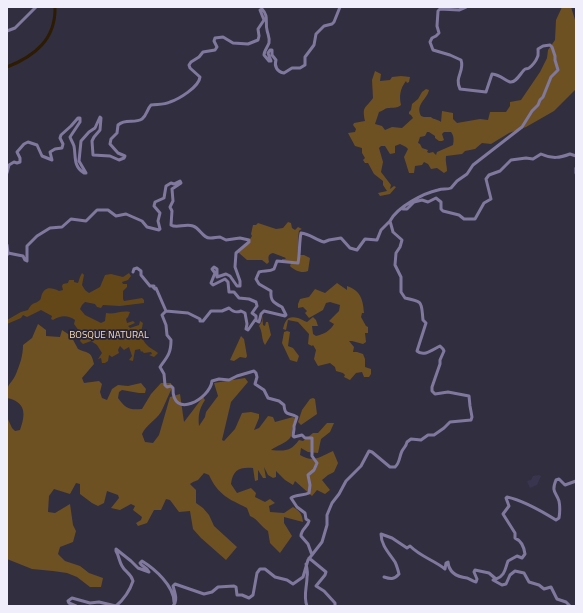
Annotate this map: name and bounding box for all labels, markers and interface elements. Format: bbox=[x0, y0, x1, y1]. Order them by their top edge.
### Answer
park label: BOSQUE NATURAL bbox=[69, 330, 149, 342]

